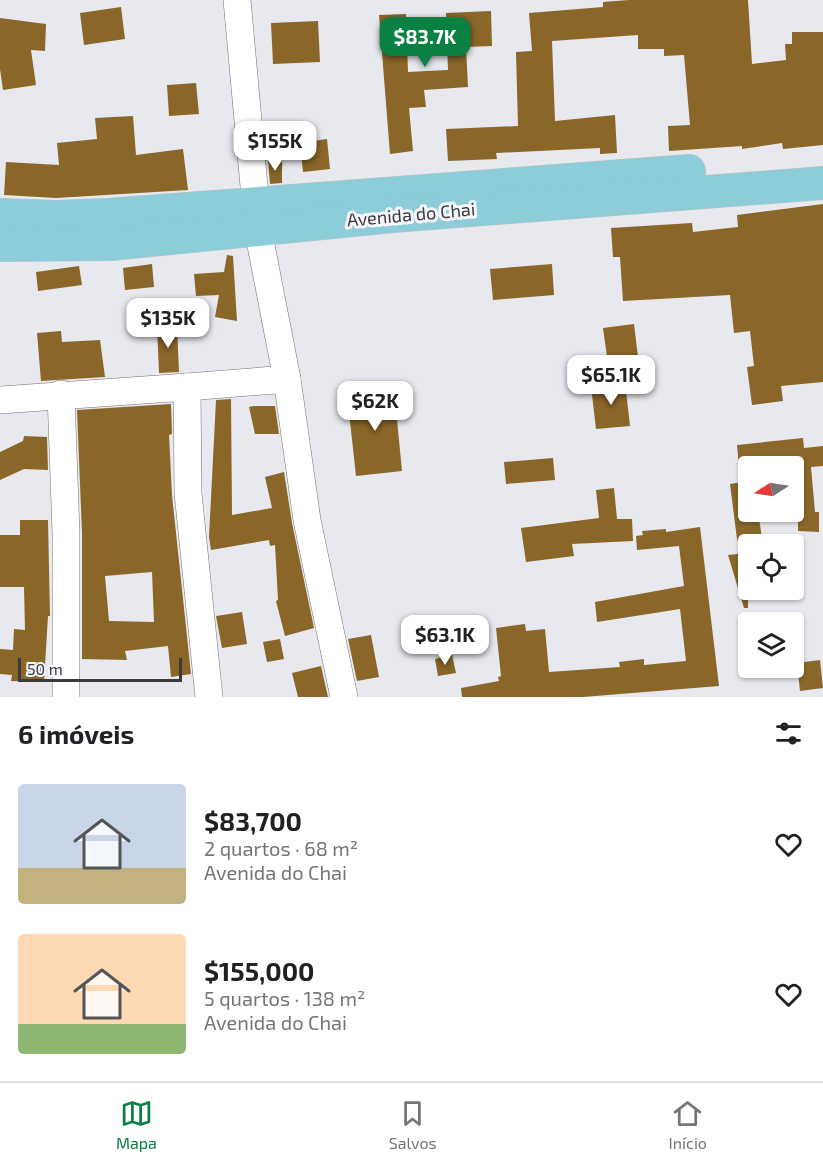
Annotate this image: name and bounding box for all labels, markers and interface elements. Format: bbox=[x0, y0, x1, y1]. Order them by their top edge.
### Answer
pin: $83.7K bbox=[376, 17, 474, 68]
text: $83.7K bbox=[394, 24, 456, 48]
pin: $155K bbox=[233, 121, 317, 172]
text: $155K bbox=[248, 128, 303, 152]
street label: Avenida do Chai bbox=[346, 197, 476, 231]
pin: $135K bbox=[126, 298, 210, 349]
text: $135K bbox=[140, 305, 196, 329]
pin: $65.1K bbox=[562, 355, 660, 406]
text: $65.1K bbox=[581, 362, 641, 386]
pin: $62K bbox=[339, 381, 411, 432]
text: $62K bbox=[351, 388, 399, 412]
north arrow bbox=[738, 456, 804, 522]
map controls bbox=[738, 456, 804, 678]
button: locate bbox=[738, 534, 804, 600]
button: layers bbox=[738, 612, 804, 678]
pin: $63.1K bbox=[396, 615, 494, 666]
text: $63.1K bbox=[415, 622, 475, 646]
scale bar bbox=[18, 655, 182, 682]
text: 50 m bbox=[27, 659, 63, 678]
icon: filters bbox=[772, 717, 805, 750]
text: 6 imóveis bbox=[18, 718, 134, 749]
text: $83,700 bbox=[204, 805, 302, 836]
icon: home bbox=[66, 808, 138, 880]
icon: heart bbox=[772, 828, 805, 861]
text: 2 quartos · 68 m² bbox=[204, 836, 358, 860]
text: Avenida do Chai bbox=[204, 860, 347, 884]
text: $155,000 bbox=[204, 955, 315, 986]
icon: home bbox=[66, 958, 138, 1030]
icon: heart bbox=[772, 978, 805, 1011]
text: 5 quartos · 138 m² bbox=[204, 986, 365, 1010]
text: Avenida do Chai bbox=[204, 1010, 347, 1034]
tab: Mapa bbox=[116, 1097, 157, 1152]
tab: Salvos bbox=[389, 1097, 437, 1152]
tab: Início bbox=[669, 1097, 707, 1152]

